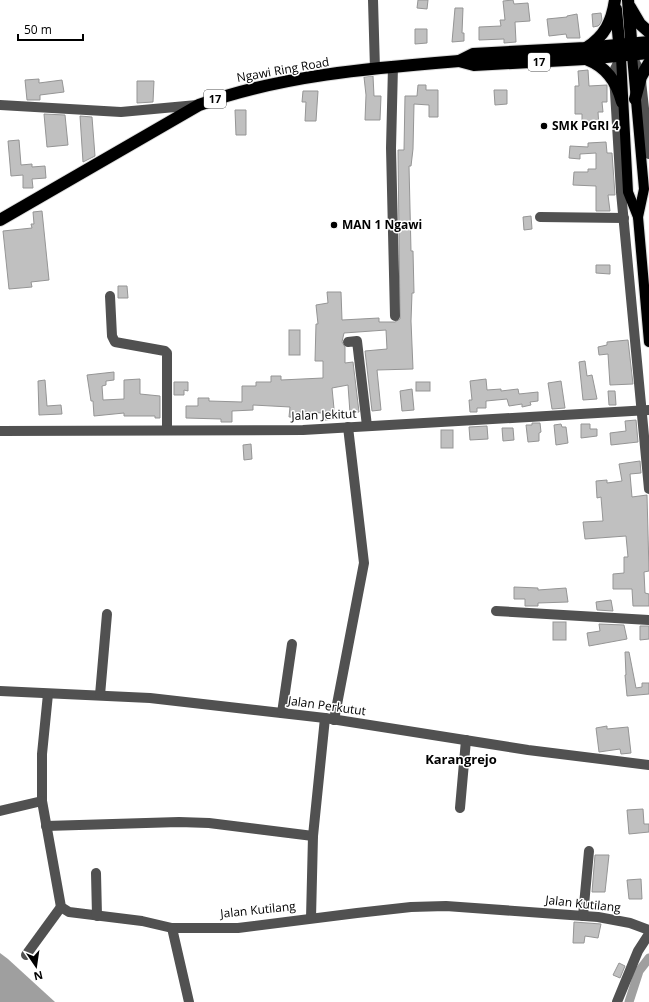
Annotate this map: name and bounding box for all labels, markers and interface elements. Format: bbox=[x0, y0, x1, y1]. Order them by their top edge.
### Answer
scale bar bbox=[18, 16, 83, 42]
text: 50 m bbox=[24, 21, 52, 38]
street label: Ngawi Ring Road bbox=[235, 53, 331, 86]
road number: 17 bbox=[528, 53, 550, 71]
road number: 17 bbox=[204, 90, 226, 108]
place label: SMK PGRI 4 bbox=[552, 117, 619, 134]
marker: SMK PGRI 4 bbox=[539, 121, 549, 131]
place label: MAN 1 Ngawi bbox=[342, 216, 422, 233]
marker: MAN 1 Ngawi bbox=[329, 220, 339, 230]
street label: Jalan Jekitut bbox=[290, 405, 357, 424]
street label: Jalan Perkutut bbox=[286, 691, 367, 719]
district label: Karangrejo bbox=[425, 750, 497, 768]
street label: Jalan Kutilang bbox=[544, 891, 622, 916]
street label: Jalan Kutilang bbox=[218, 897, 297, 922]
north arrow bbox=[16, 946, 56, 986]
text: N bbox=[32, 968, 44, 985]

